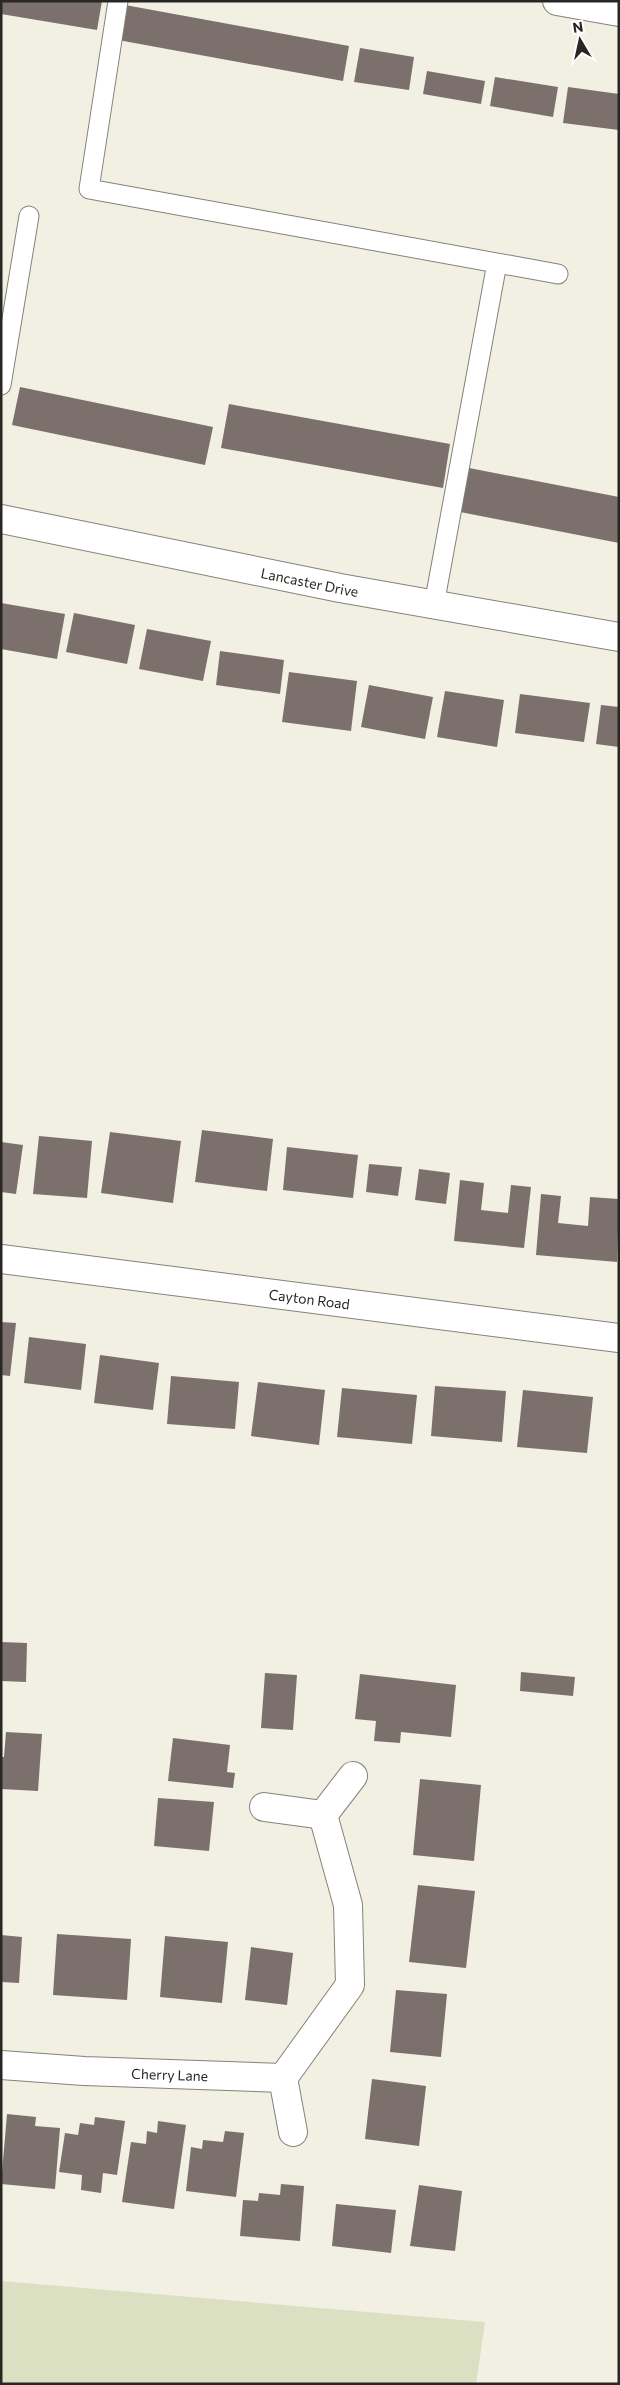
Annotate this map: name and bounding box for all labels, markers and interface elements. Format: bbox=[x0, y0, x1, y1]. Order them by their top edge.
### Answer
north arrow bbox=[555, 15, 605, 65]
text: N bbox=[571, 17, 584, 36]
street label: Lancaster Drive bbox=[259, 564, 360, 600]
street label: Cayton Road bbox=[268, 1285, 351, 1312]
street label: Cherry Lane bbox=[131, 2064, 208, 2084]

